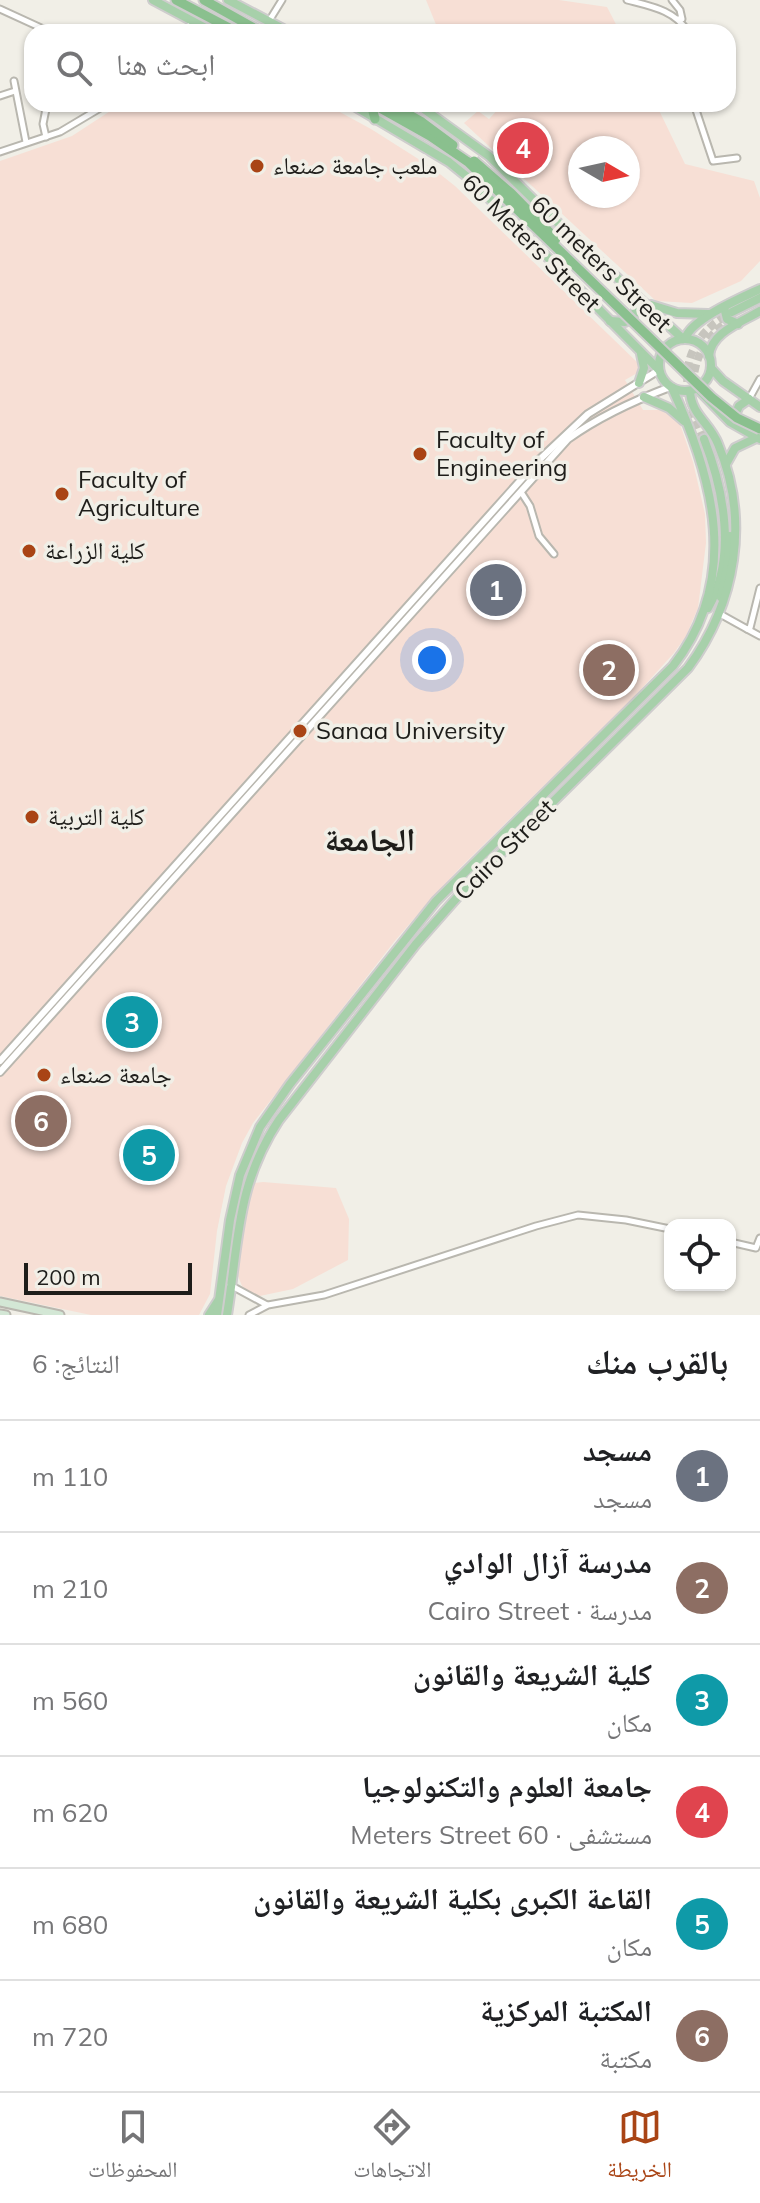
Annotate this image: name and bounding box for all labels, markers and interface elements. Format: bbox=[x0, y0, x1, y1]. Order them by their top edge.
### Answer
search box bbox=[24, 24, 736, 112]
text: ابحث هنا bbox=[116, 45, 215, 83]
icon: search bbox=[52, 46, 96, 90]
pin: 4 bbox=[497, 118, 549, 178]
north arrow bbox=[568, 136, 640, 208]
place label: ملعب جامعة صنعاء bbox=[273, 150, 437, 180]
marker: ملعب جامعة صنعاء bbox=[248, 157, 266, 175]
street label: 60 Meters Street bbox=[456, 167, 607, 318]
street label: 60 meters Street bbox=[525, 189, 678, 338]
place label: Faculty of Engineering bbox=[436, 424, 568, 482]
marker: Faculty of Engineering bbox=[411, 445, 429, 463]
place label: Faculty of Agriculture bbox=[78, 464, 200, 522]
marker: Faculty of Agriculture bbox=[53, 485, 71, 503]
place label: كلية الزراعة bbox=[45, 535, 145, 565]
marker: كلية الزراعة bbox=[20, 542, 38, 560]
pin: 1 bbox=[470, 560, 522, 620]
your location bbox=[412, 640, 452, 680]
pin: 2 bbox=[583, 640, 635, 700]
place label: Sanaa University bbox=[316, 715, 505, 745]
marker: Sanaa University bbox=[291, 722, 309, 740]
street label: Cairo Street bbox=[447, 792, 561, 906]
place label: كلية التربية bbox=[48, 801, 145, 831]
marker: كلية التربية bbox=[23, 808, 41, 826]
district label: الجامعة bbox=[325, 819, 415, 859]
pin: 3 bbox=[106, 992, 158, 1052]
place label: جامعة صنعاء bbox=[60, 1059, 172, 1089]
marker: جامعة صنعاء bbox=[35, 1066, 53, 1084]
pin: 6 bbox=[15, 1091, 67, 1151]
pin: 5 bbox=[123, 1125, 175, 1185]
map controls bbox=[664, 1219, 736, 1291]
button: locate bbox=[664, 1219, 736, 1291]
scale bar bbox=[24, 1259, 192, 1295]
text: 200 m bbox=[36, 1263, 101, 1291]
text: بالقرب منك bbox=[586, 1340, 728, 1383]
text: النتائج: 6 bbox=[32, 1347, 120, 1380]
text: مسجد bbox=[583, 1431, 652, 1469]
text: 110 m bbox=[32, 1460, 108, 1493]
text: 1 bbox=[694, 1460, 710, 1493]
text: مسجد bbox=[593, 1482, 652, 1515]
text: مدرسة آزال الوادي bbox=[444, 1543, 652, 1581]
text: 210 m bbox=[32, 1572, 108, 1605]
text: 2 bbox=[694, 1572, 710, 1605]
text: مدرسة · Cairo Street bbox=[427, 1594, 652, 1627]
text: كلية الشريعة والقانون bbox=[413, 1655, 652, 1693]
text: 560 m bbox=[32, 1684, 108, 1717]
text: 3 bbox=[694, 1684, 710, 1717]
text: مكان bbox=[606, 1706, 652, 1739]
text: جامعة العلوم والتكنولوجيا bbox=[362, 1767, 652, 1805]
text: 620 m bbox=[32, 1796, 108, 1829]
text: 4 bbox=[694, 1796, 710, 1829]
text: مستشفى · 60 Meters Street bbox=[350, 1818, 652, 1851]
text: القاعة الكبرى بكلية الشريعة والقانون bbox=[253, 1879, 652, 1917]
text: 680 m bbox=[32, 1908, 108, 1941]
text: 5 bbox=[694, 1908, 710, 1941]
text: مكان bbox=[606, 1930, 652, 1963]
text: المكتبة المركزية bbox=[480, 1991, 652, 2029]
text: 720 m bbox=[32, 2020, 108, 2053]
text: 6 bbox=[694, 2020, 710, 2053]
text: مكتبة bbox=[600, 2042, 652, 2075]
tab: المحفوظات bbox=[88, 2105, 177, 2191]
tab: الاتجاهات bbox=[353, 2105, 431, 2191]
tab: الخريطة bbox=[607, 2105, 672, 2191]

